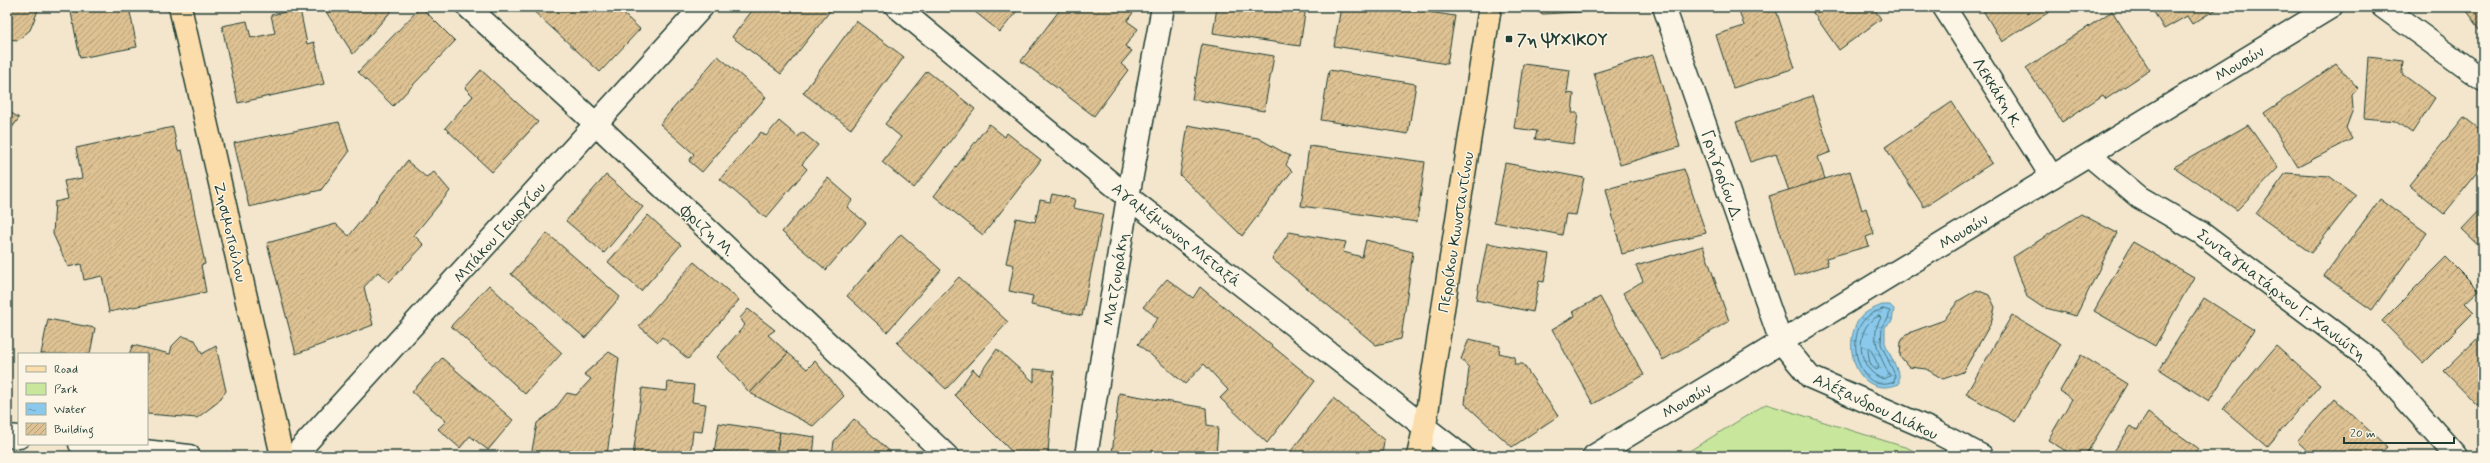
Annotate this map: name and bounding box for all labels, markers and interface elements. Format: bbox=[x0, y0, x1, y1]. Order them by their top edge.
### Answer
place label: 7η ΨΥΧΙΚΟΥ bbox=[1517, 30, 1608, 51]
marker: 7η ΨΥΧΙΚΟΥ bbox=[1504, 34, 1514, 44]
street label: Μουσών bbox=[2211, 41, 2268, 87]
street label: Λεκκάκη Κ. bbox=[1967, 54, 2026, 132]
street label: Γρηγορίου Δ. bbox=[1696, 127, 1747, 224]
street label: Περρίκου Κωνσταντίνου bbox=[1433, 150, 1480, 314]
street label: Αγαμέμνονος Μεταξά bbox=[1107, 177, 1246, 292]
street label: Μπάκου Γεωργίου bbox=[449, 178, 551, 288]
street label: Ζησιμοπούλου bbox=[208, 180, 251, 284]
street label: Φριζη Μ. bbox=[674, 200, 739, 262]
street label: Μουσών bbox=[1935, 209, 1992, 255]
street label: Συνταγματάρχου Γ. Χανιώτη bbox=[2192, 224, 2370, 366]
street label: Ματζουράκη bbox=[1099, 231, 1134, 327]
legend bbox=[18, 353, 148, 445]
text: Road bbox=[54, 362, 78, 378]
street label: Αλέξανδρου Διάκου bbox=[1810, 368, 1942, 446]
street label: Μουσών bbox=[1658, 378, 1715, 424]
text: Park bbox=[54, 382, 78, 398]
text: Water bbox=[54, 402, 86, 418]
scale bar bbox=[2344, 419, 2454, 445]
text: Building bbox=[54, 422, 94, 439]
text: 20 m bbox=[2350, 426, 2376, 442]

